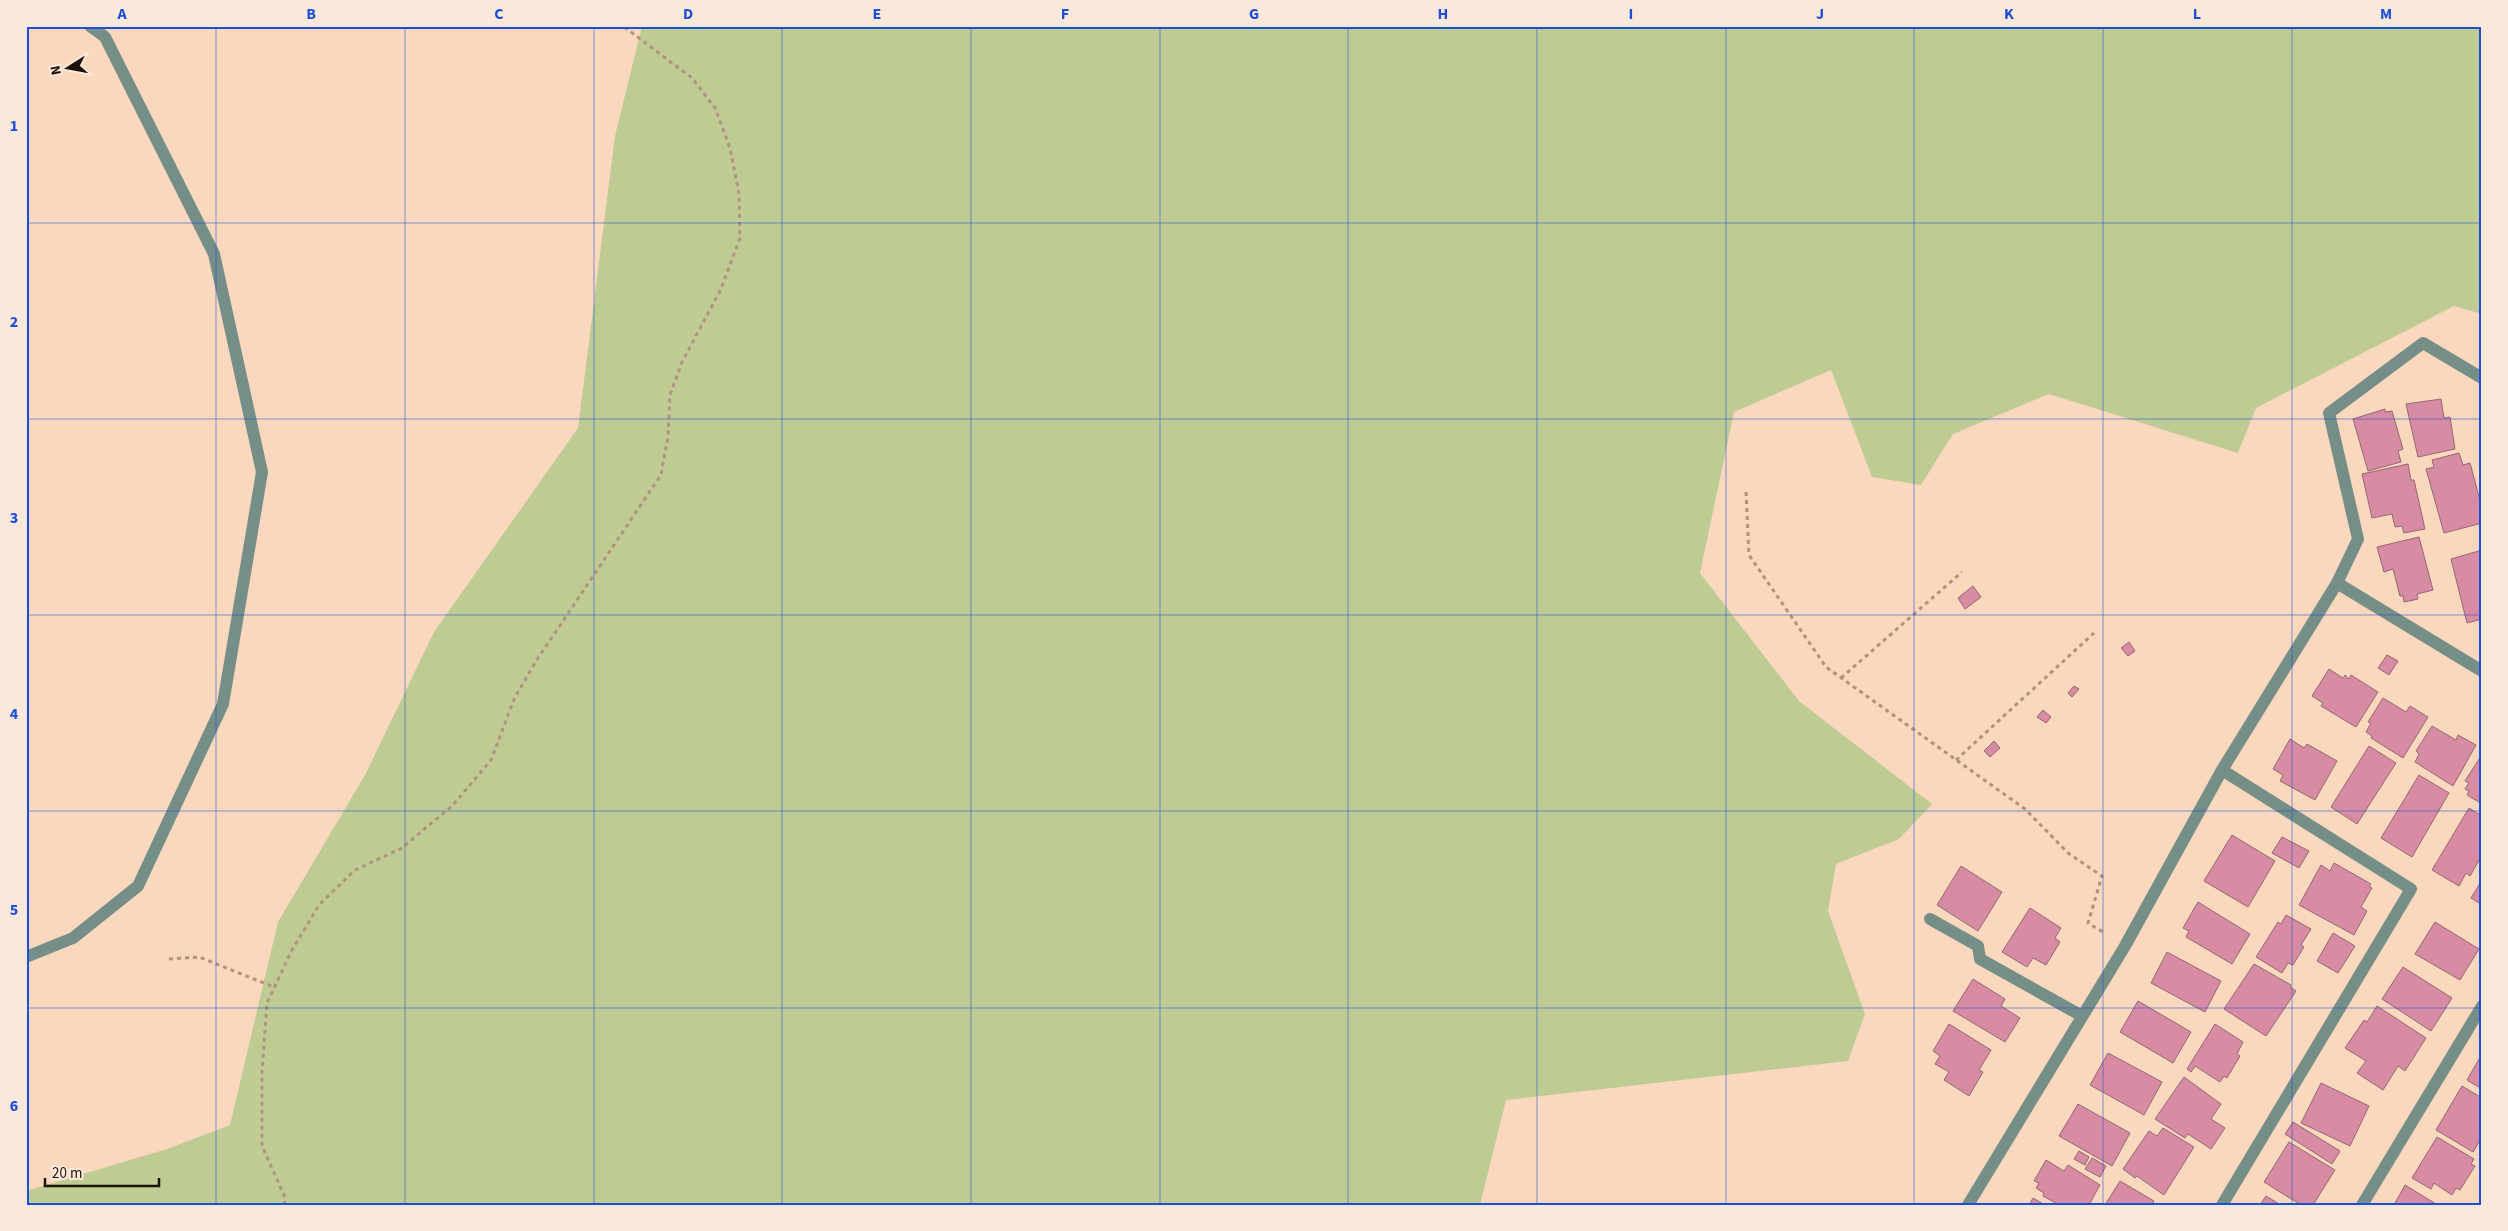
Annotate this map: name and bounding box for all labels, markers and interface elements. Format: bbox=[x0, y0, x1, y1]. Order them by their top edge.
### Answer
text: A bbox=[116, 3, 127, 25]
text: B bbox=[306, 3, 316, 25]
text: C bbox=[494, 3, 504, 25]
text: D bbox=[683, 3, 693, 25]
text: E bbox=[873, 3, 881, 25]
text: F bbox=[1061, 3, 1069, 25]
text: G bbox=[1249, 3, 1259, 25]
text: H bbox=[1438, 3, 1448, 25]
text: I bbox=[1629, 3, 1633, 25]
text: J bbox=[1816, 3, 1824, 25]
text: K bbox=[2004, 3, 2014, 25]
text: L bbox=[2193, 3, 2201, 25]
text: M bbox=[2380, 3, 2392, 25]
north arrow bbox=[42, 42, 92, 92]
text: N bbox=[46, 64, 67, 77]
text: 1 bbox=[10, 115, 18, 137]
text: 2 bbox=[10, 311, 18, 333]
text: 3 bbox=[10, 507, 18, 529]
text: 4 bbox=[10, 703, 19, 725]
text: 5 bbox=[10, 899, 18, 921]
text: 6 bbox=[10, 1095, 18, 1117]
scale bar bbox=[45, 1156, 159, 1188]
text: 20 m bbox=[52, 1163, 82, 1184]

